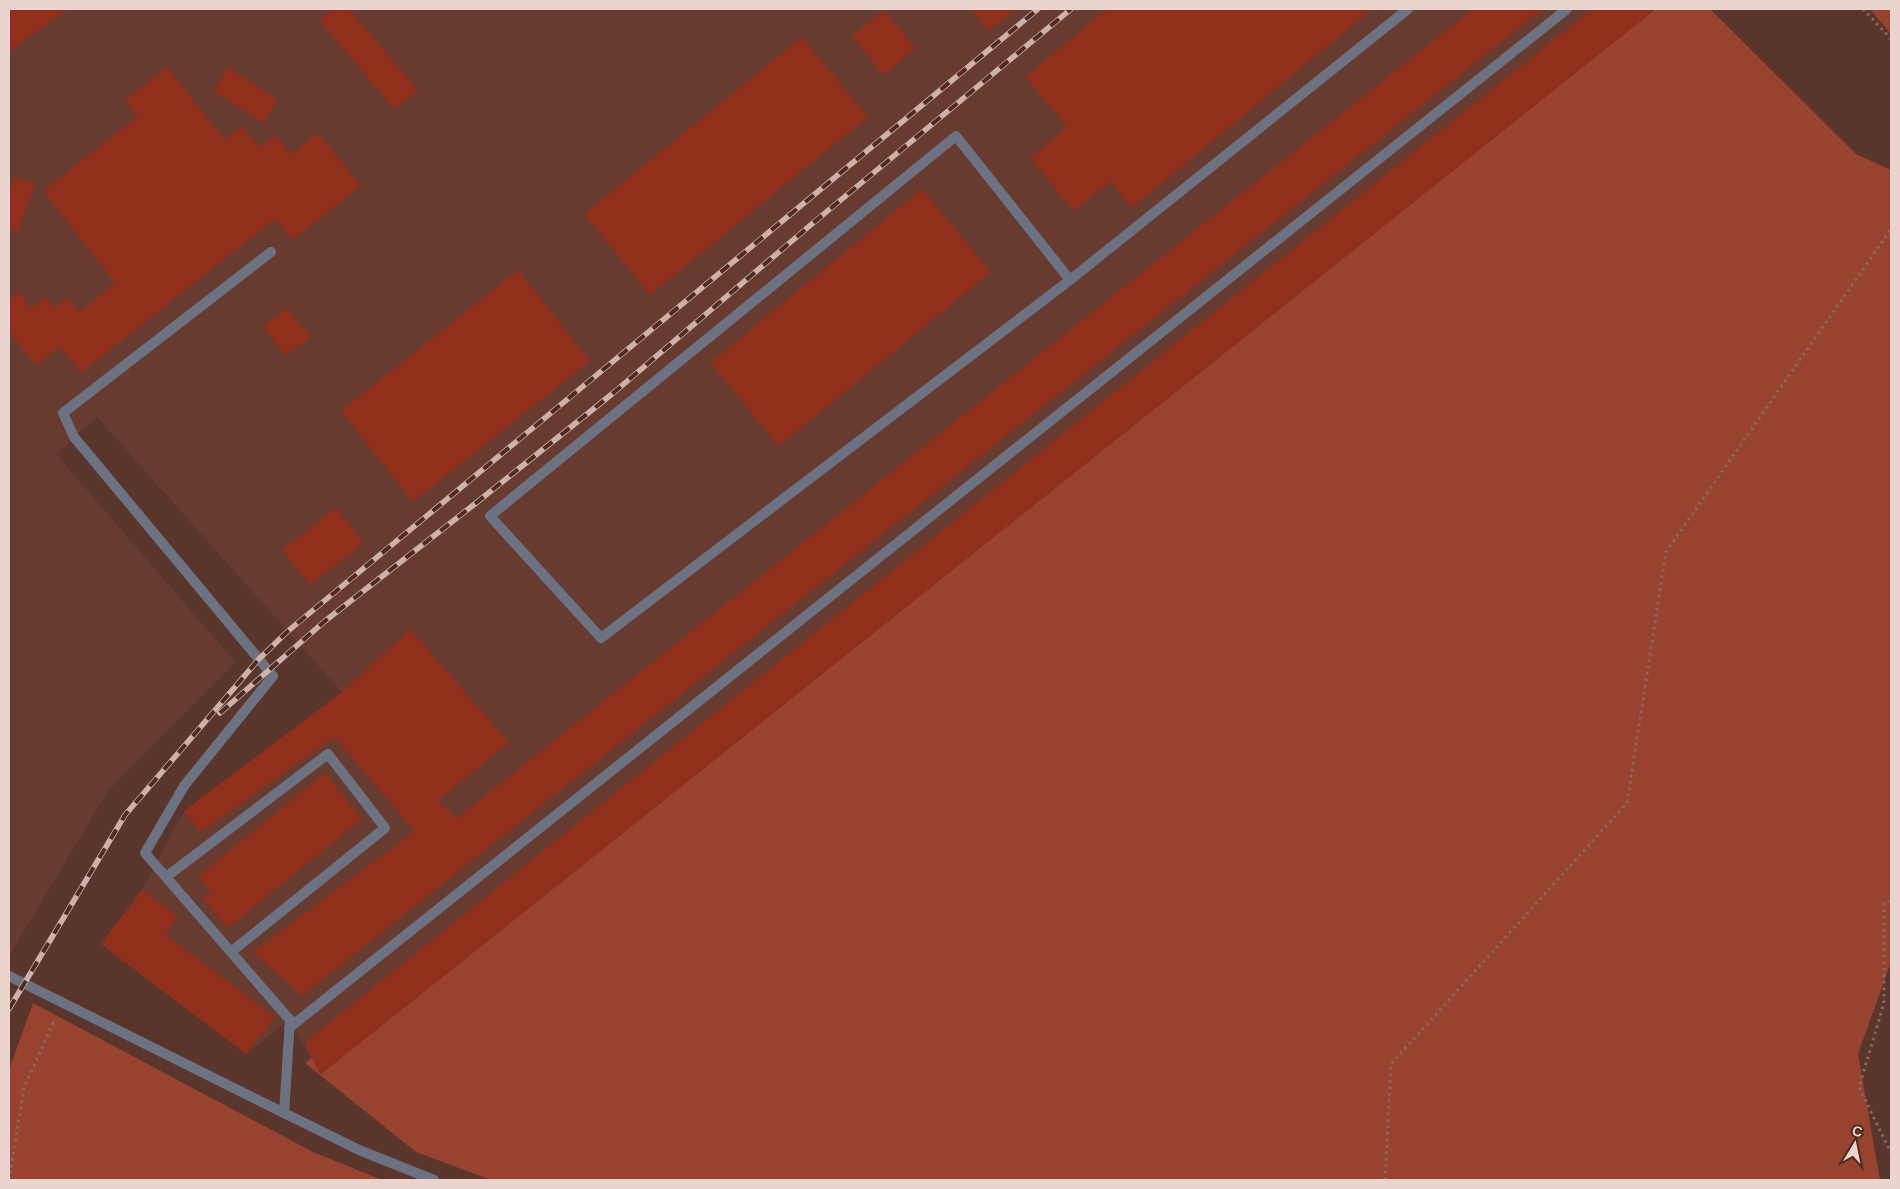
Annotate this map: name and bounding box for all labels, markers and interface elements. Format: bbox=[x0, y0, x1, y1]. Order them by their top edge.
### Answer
north arrow bbox=[1830, 1119, 1880, 1169]
text: С bbox=[1851, 1121, 1864, 1140]

